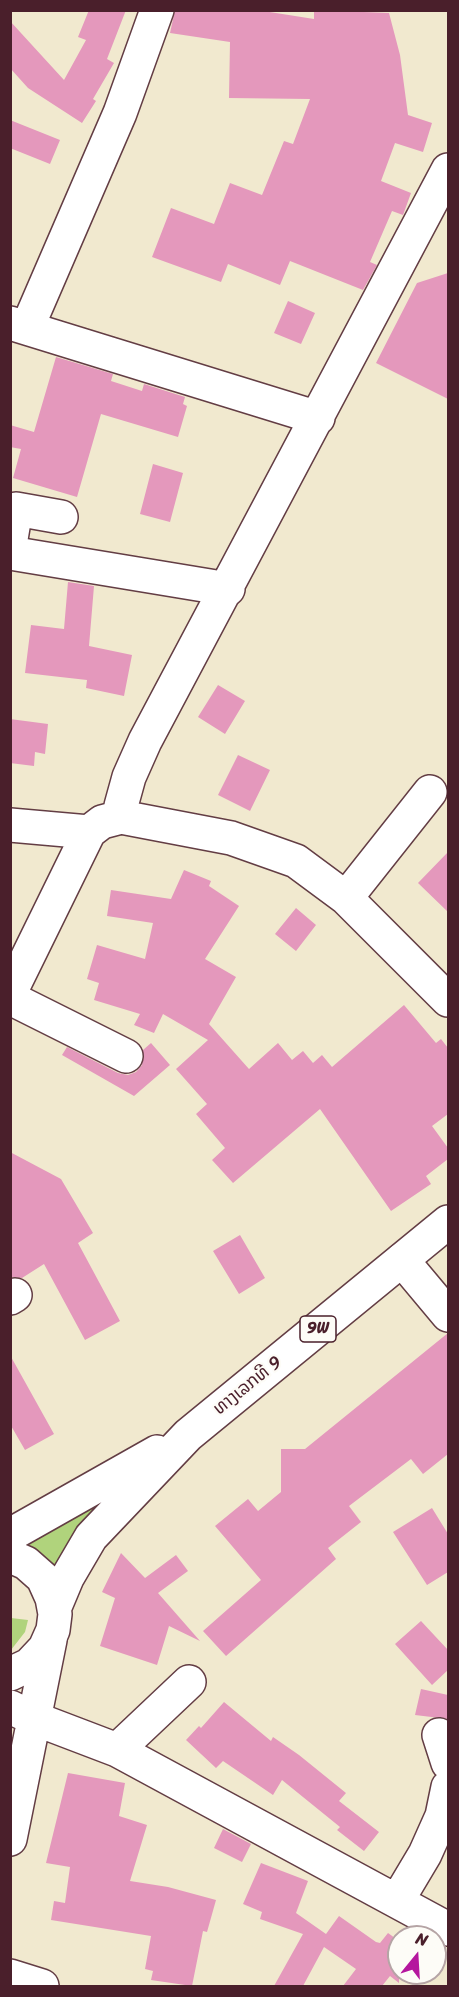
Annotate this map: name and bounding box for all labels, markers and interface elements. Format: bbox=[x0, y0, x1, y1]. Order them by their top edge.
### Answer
road number: 9W bbox=[300, 1316, 336, 1342]
street label: ທາງເລກທີ 9 bbox=[209, 1352, 287, 1420]
text: N bbox=[412, 1924, 432, 1955]
north arrow bbox=[387, 1925, 447, 1985]

